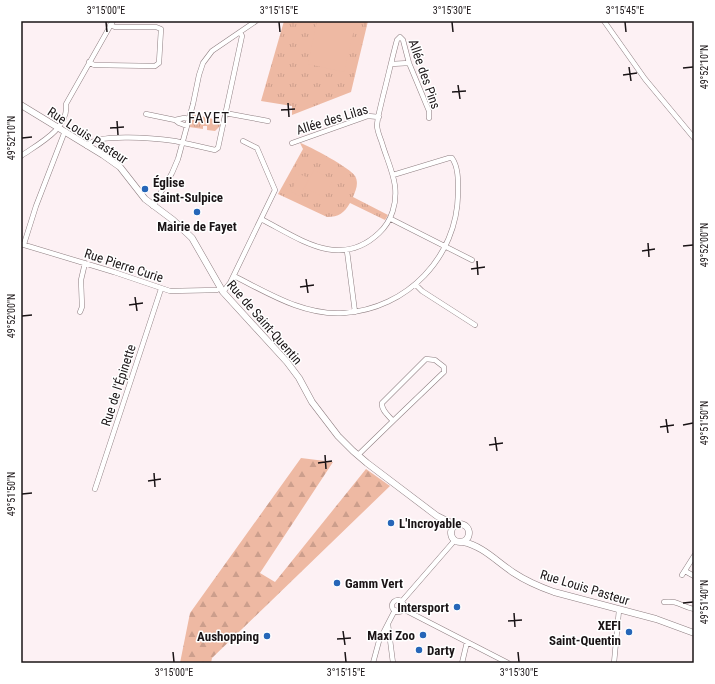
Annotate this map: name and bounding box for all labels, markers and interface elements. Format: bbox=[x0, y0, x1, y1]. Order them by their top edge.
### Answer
text: 3°15'00"E bbox=[87, 5, 125, 16]
text: 3°15'15"E bbox=[260, 5, 298, 16]
text: 3°15'30"E bbox=[433, 5, 471, 16]
text: 3°15'45"E bbox=[606, 5, 644, 16]
street label: Allée des Pins bbox=[406, 37, 443, 111]
text: 49°52'10"N bbox=[699, 45, 710, 89]
street label: Allée des Lilas bbox=[294, 101, 370, 138]
street label: Rue Louis Pasteur bbox=[45, 104, 131, 167]
district label: FAYET bbox=[188, 109, 230, 127]
text: 49°52'10"N bbox=[6, 116, 17, 160]
place label: Église Saint-Sulpice bbox=[153, 175, 223, 205]
marker: Église Saint-Sulpice bbox=[140, 184, 150, 194]
marker: Mairie de Fayet bbox=[192, 207, 202, 217]
place label: Mairie de Fayet bbox=[157, 219, 237, 234]
text: 49°52'00"N bbox=[699, 223, 710, 267]
street label: Rue Pierre Curie bbox=[82, 246, 165, 285]
street label: Rue de Saint-Quentin bbox=[224, 277, 305, 368]
text: 49°52'00"N bbox=[6, 294, 17, 338]
street label: Rue de l'Épinette bbox=[98, 342, 139, 428]
text: 49°51'50"N bbox=[699, 401, 710, 445]
text: 49°51'50"N bbox=[6, 472, 17, 516]
place label: L'Incroyable bbox=[399, 516, 461, 531]
marker: L'Incroyable bbox=[386, 518, 396, 528]
street label: Rue Louis Pasteur bbox=[538, 567, 631, 608]
place label: Gamm Vert bbox=[345, 576, 403, 591]
marker: Gamm Vert bbox=[332, 578, 342, 588]
text: 49°51'40"N bbox=[699, 580, 710, 624]
place label: Intersport bbox=[397, 600, 449, 615]
marker: Intersport bbox=[452, 602, 462, 612]
place label: XEFI Saint-Quentin bbox=[549, 618, 621, 648]
marker: XEFI Saint-Quentin bbox=[624, 627, 634, 637]
place label: Maxi Zoo bbox=[367, 628, 416, 643]
place label: Aushopping bbox=[197, 629, 259, 644]
marker: Maxi Zoo bbox=[418, 630, 428, 640]
marker: Aushopping bbox=[262, 631, 272, 641]
place label: Darty bbox=[427, 643, 455, 658]
marker: Darty bbox=[414, 645, 424, 655]
text: 3°15'00"E bbox=[155, 667, 193, 678]
text: 3°15'15"E bbox=[327, 667, 365, 678]
text: 3°15'30"E bbox=[500, 667, 538, 678]

